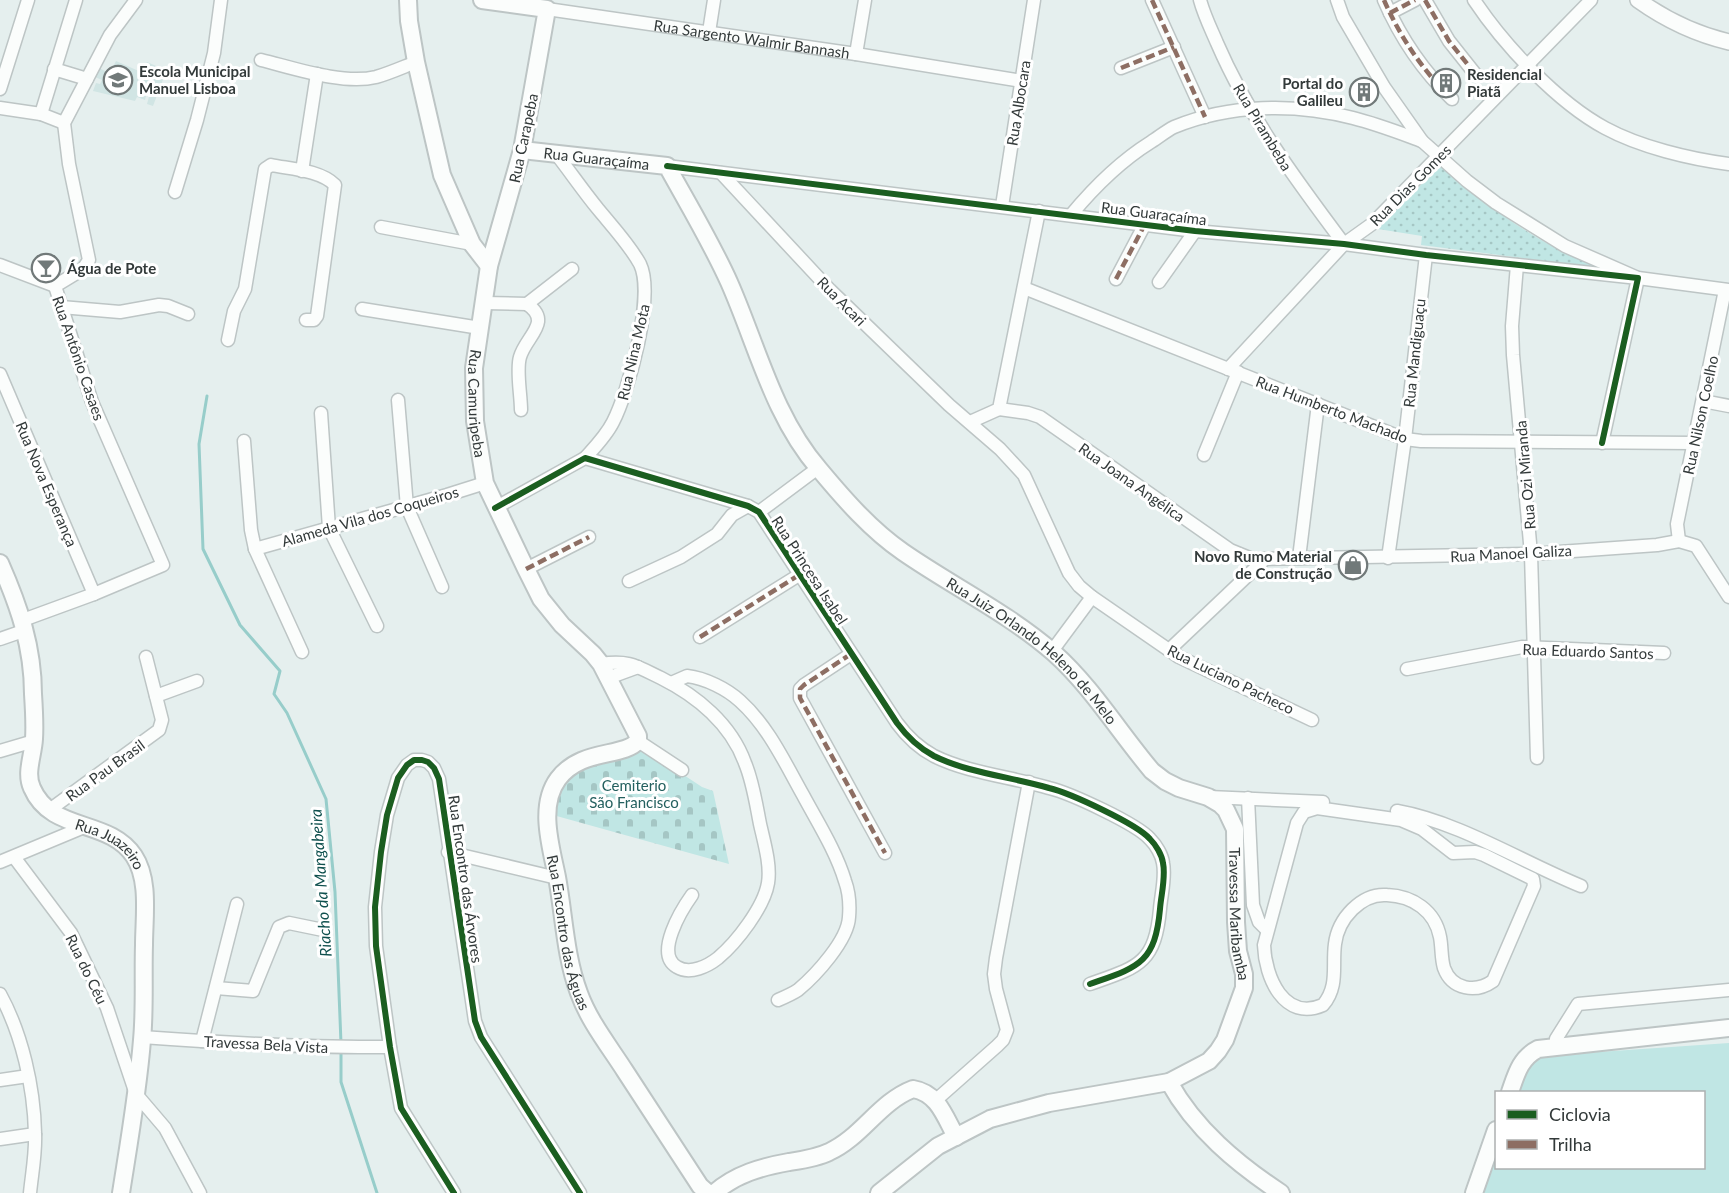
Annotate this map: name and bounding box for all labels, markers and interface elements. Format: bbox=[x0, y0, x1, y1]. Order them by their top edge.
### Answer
street label: Rua Sargento Walmir Bannash bbox=[653, 16, 851, 62]
street label: Rua Albocara bbox=[1002, 59, 1034, 147]
place label: Escola Municipal Manuel Lisboa bbox=[139, 62, 250, 97]
school or university icon: Escola Municipal Manuel Lisboa bbox=[102, 64, 134, 96]
place label: Residencial Piatã bbox=[1467, 65, 1542, 100]
building icon: Residencial Piatã bbox=[1430, 67, 1462, 99]
place label: Portal do Galileu bbox=[1282, 74, 1343, 109]
building icon: Portal do Galileu bbox=[1348, 76, 1380, 108]
street label: Rua Pirambeba bbox=[1230, 80, 1296, 174]
street label: Rua Carapeba bbox=[505, 92, 541, 184]
street label: Rua Dias Gomes bbox=[1366, 141, 1454, 229]
street label: Rua Guaraçaíma bbox=[543, 143, 650, 173]
street label: Rua Guaraçaíma bbox=[1100, 198, 1208, 228]
bar icon: Água de Pote bbox=[30, 252, 62, 284]
place label: Água de Pote bbox=[66, 259, 156, 277]
street label: Rua Acari bbox=[814, 273, 870, 329]
street label: Rua Antônio Casaes bbox=[49, 293, 109, 423]
street label: Rua Mandiguaçu bbox=[1399, 298, 1429, 408]
street label: Rua Nina Mota bbox=[613, 302, 653, 402]
street label: Rua Camuripeba bbox=[465, 348, 490, 459]
street label: Rua Nilson Coelho bbox=[1679, 354, 1721, 476]
street label: Rua Humberto Machado bbox=[1253, 372, 1411, 446]
street label: Rua Nova Esperança bbox=[12, 419, 82, 549]
street label: Rua Ozi Miranda bbox=[1511, 420, 1539, 530]
street label: Rua Joana Angélica bbox=[1075, 439, 1189, 525]
street label: Alameda Vila dos Coqueiros bbox=[279, 482, 461, 550]
street label: Rua Princesa Isabel bbox=[768, 512, 852, 628]
street label: Rua Manoel Galiza bbox=[1450, 541, 1572, 565]
place label: Novo Rumo Material de Construção bbox=[1194, 547, 1332, 582]
shop icon: Novo Rumo Material de Construção bbox=[1337, 549, 1369, 581]
street label: Rua Juiz Orlando Heleno de Melo bbox=[943, 573, 1121, 728]
street label: Rua Eduardo Santos bbox=[1522, 640, 1654, 662]
street label: Rua Luciano Pacheco bbox=[1165, 641, 1297, 717]
street label: Rua Pau Brasil bbox=[62, 735, 148, 805]
park label: Cemiterio São Francisco bbox=[589, 776, 679, 811]
street label: Rua Encontro das Árvores bbox=[445, 794, 487, 964]
water label: Riacho da Mangabeira bbox=[305, 808, 335, 958]
street label: Rua Juazeiro bbox=[73, 814, 149, 872]
street label: Travessa Maribamba bbox=[1226, 847, 1253, 980]
street label: Rua Encontro das Águas bbox=[543, 853, 594, 1013]
street label: Rua do Céu bbox=[62, 931, 112, 1007]
street label: Travessa Bela Vista bbox=[203, 1032, 329, 1056]
legend bbox=[1495, 1091, 1705, 1169]
text: Ciclovia bbox=[1549, 1103, 1611, 1125]
text: Trilha bbox=[1549, 1133, 1592, 1155]

